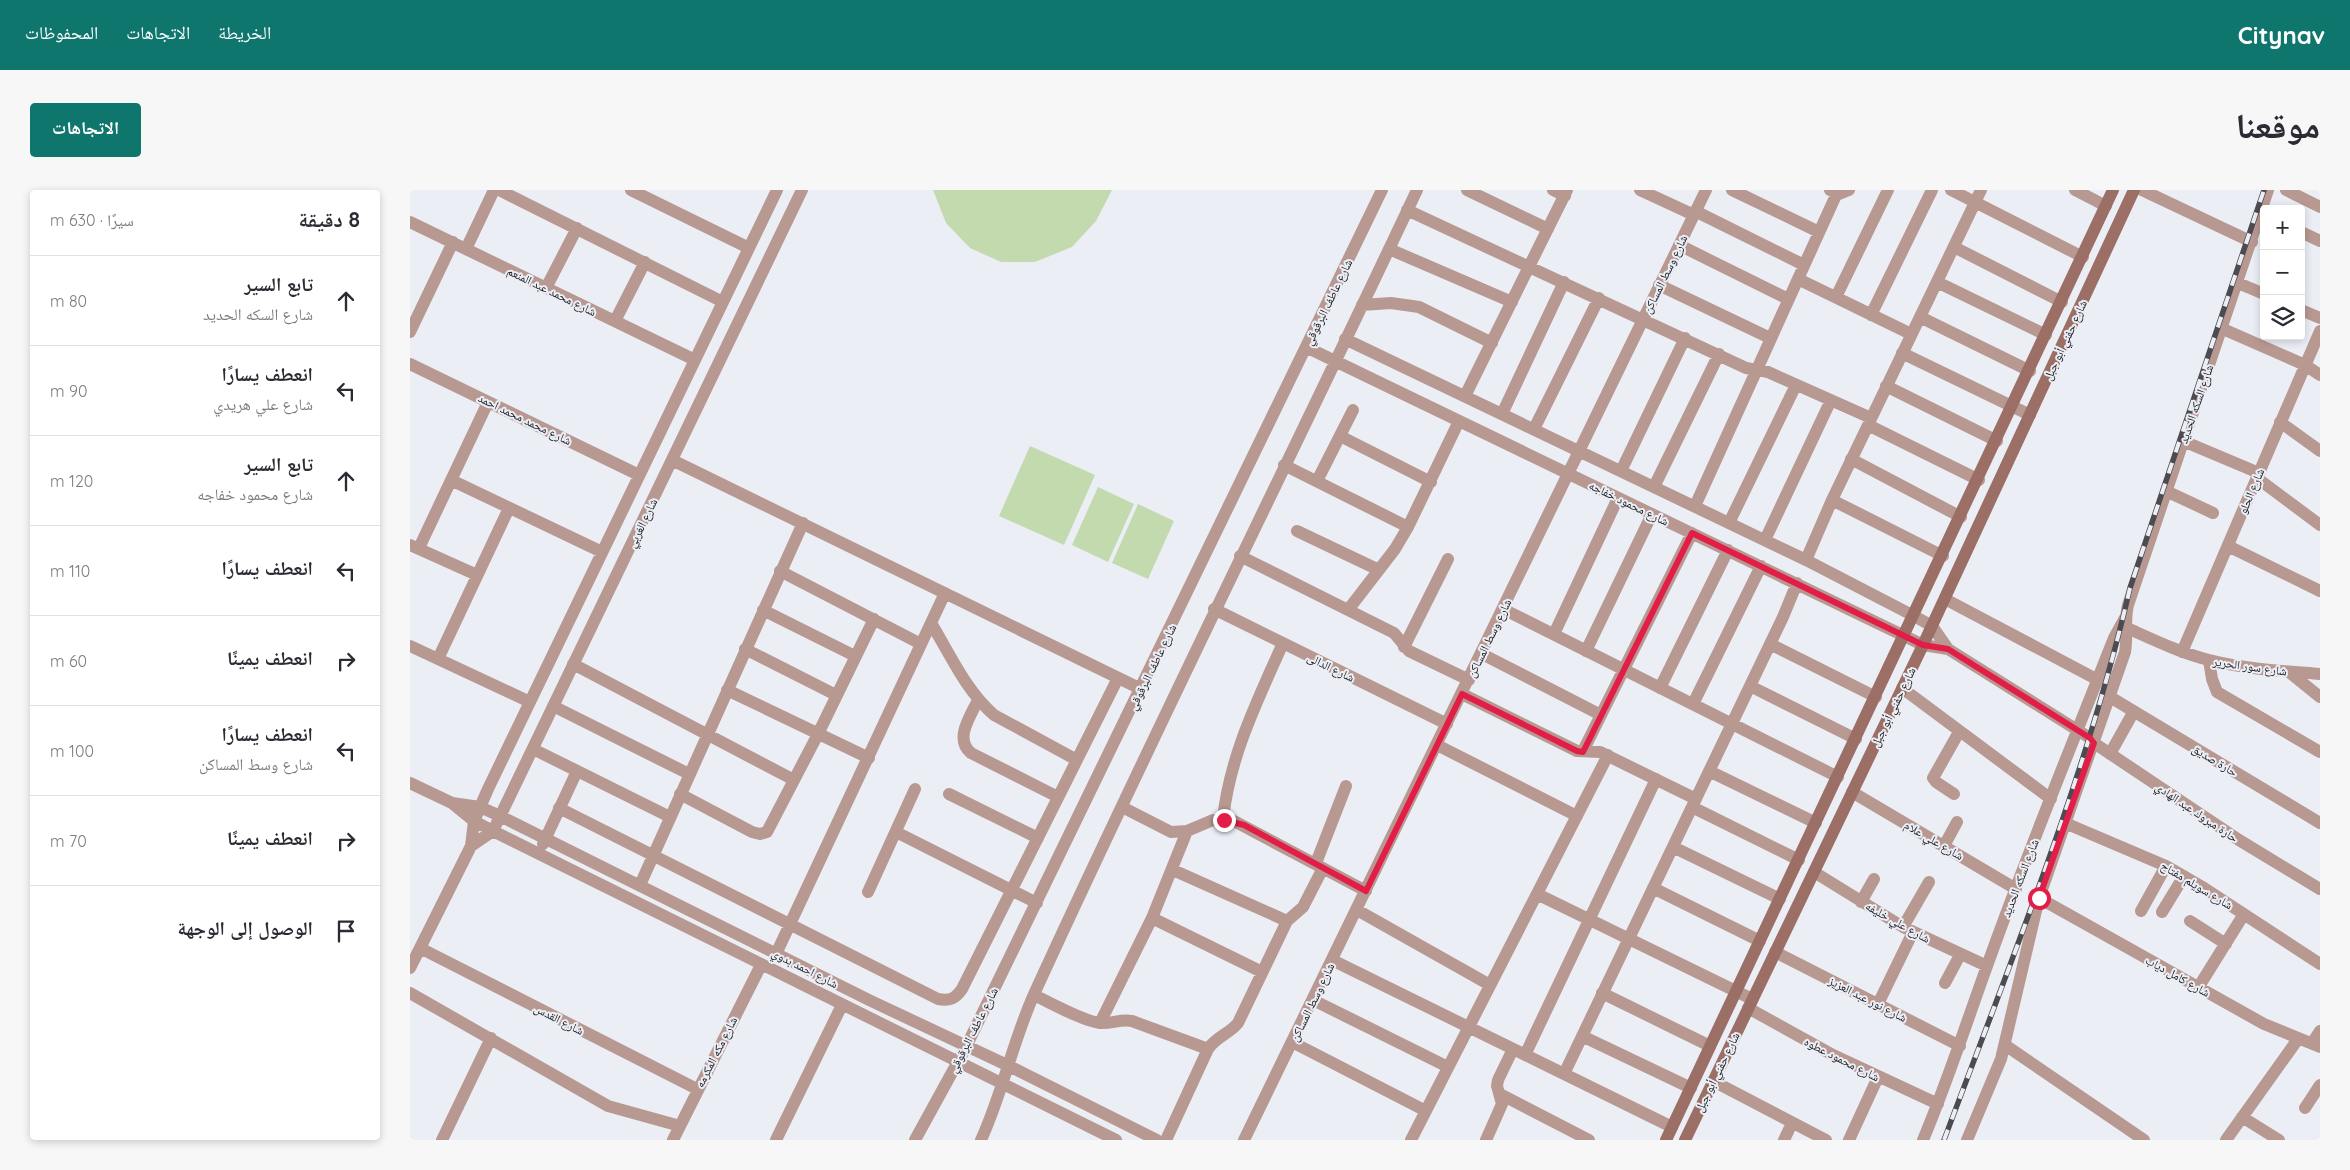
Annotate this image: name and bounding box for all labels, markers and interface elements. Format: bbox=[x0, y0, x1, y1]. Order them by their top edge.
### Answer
text: Citynav bbox=[2238, 20, 2325, 50]
text: المحفوظات bbox=[25, 21, 98, 44]
text: الاتجاهات bbox=[126, 21, 190, 44]
text: الخريطة bbox=[218, 21, 271, 44]
button: الاتجاهات bbox=[30, 103, 141, 157]
text: موقعنا bbox=[2235, 103, 2320, 147]
map controls bbox=[2260, 205, 2305, 340]
button: + bbox=[2260, 205, 2305, 250]
text: 8 دقيقة bbox=[299, 206, 360, 232]
text: سيرًا · 630 m bbox=[50, 210, 134, 230]
street label: شارع وسط المساكن bbox=[1640, 232, 1691, 316]
button: − bbox=[2260, 250, 2305, 295]
street label: شارع عاطف البرقوقي bbox=[1301, 256, 1358, 349]
street label: شارع محمد عبد المنعم bbox=[505, 263, 599, 320]
text: تابع السير bbox=[244, 272, 313, 296]
icon: ahead bbox=[332, 287, 360, 315]
text: 80 m bbox=[50, 291, 87, 311]
button: layers bbox=[2260, 295, 2305, 340]
street label: شارع حفني أبو جبل bbox=[2040, 297, 2093, 384]
text: شارع السكه الحديد bbox=[203, 304, 313, 324]
text: انعطف يسارًا bbox=[222, 362, 313, 386]
street label: شارع السكه الحديد bbox=[2175, 362, 2218, 446]
icon: left bbox=[332, 377, 360, 405]
text: 90 m bbox=[50, 381, 87, 401]
street label: شارع محمد محمد احمد bbox=[475, 390, 574, 449]
text: شارع علي هريدي bbox=[213, 394, 313, 414]
text: تابع السير bbox=[244, 452, 313, 476]
street label: شارع الحلو bbox=[2235, 466, 2268, 516]
icon: ahead bbox=[332, 467, 360, 495]
text: 120 m bbox=[50, 471, 93, 491]
street label: شارع محمود خفاجه bbox=[1586, 477, 1671, 530]
text: شارع محمود خفاجه bbox=[197, 484, 313, 504]
street label: شارع الغربي bbox=[624, 496, 663, 551]
text: انعطف يسارًا bbox=[222, 556, 313, 580]
icon: left bbox=[332, 557, 360, 585]
text: 110 m bbox=[50, 561, 90, 581]
street label: شارع وسط المساكن bbox=[1464, 596, 1515, 680]
street label: شارع عاطف البرقوقي bbox=[1125, 621, 1182, 714]
text: انعطف يمينًا bbox=[227, 646, 313, 670]
icon: right bbox=[332, 647, 360, 675]
street label: شارع الدالى bbox=[1304, 649, 1357, 686]
text: 60 m bbox=[50, 651, 87, 671]
street label: شارع سور الحرير bbox=[2211, 653, 2288, 680]
street label: شارع حفني أبو جبل bbox=[1867, 665, 1922, 751]
text: انعطف يسارًا bbox=[222, 722, 313, 746]
icon: left bbox=[332, 737, 360, 765]
text: 100 m bbox=[50, 741, 94, 761]
street label: حارة صديق bbox=[2189, 741, 2241, 780]
text: شارع وسط المساكن bbox=[199, 754, 313, 774]
street label: حارة مبروك عبد الهادي bbox=[2151, 779, 2242, 848]
route end bbox=[1213, 809, 1236, 832]
street label: شارع علي علام bbox=[1900, 817, 1966, 866]
text: انعطف يمينًا bbox=[227, 826, 313, 850]
icon: right bbox=[332, 827, 360, 855]
text: 70 m bbox=[50, 831, 87, 851]
street label: شارع السكه الحديد bbox=[1998, 837, 2043, 920]
street label: شارع سويلم مفتاح bbox=[2158, 858, 2236, 913]
route start bbox=[2028, 887, 2051, 910]
street label: شارع علي خليفه bbox=[1862, 898, 1933, 949]
text: الوصول إلى الوجهة bbox=[177, 916, 313, 940]
icon: arrive bbox=[332, 917, 360, 945]
street label: شارع احمد بدوي bbox=[768, 945, 841, 994]
street label: شارع كامل دياب bbox=[2143, 952, 2213, 1001]
street label: شارع وسط المساكن bbox=[1287, 960, 1338, 1044]
street label: شارع نور عبد العزيز bbox=[1825, 972, 1910, 1026]
street label: شارع عاطف البرقوقي bbox=[945, 985, 1004, 1077]
street label: شارع القدس bbox=[531, 1000, 587, 1039]
street label: شارع مكه المكرمه bbox=[692, 1014, 741, 1090]
street label: شارع حفني أبو جبل bbox=[1691, 1030, 1746, 1116]
street label: شارع محمود عطوه bbox=[1801, 1034, 1882, 1085]

